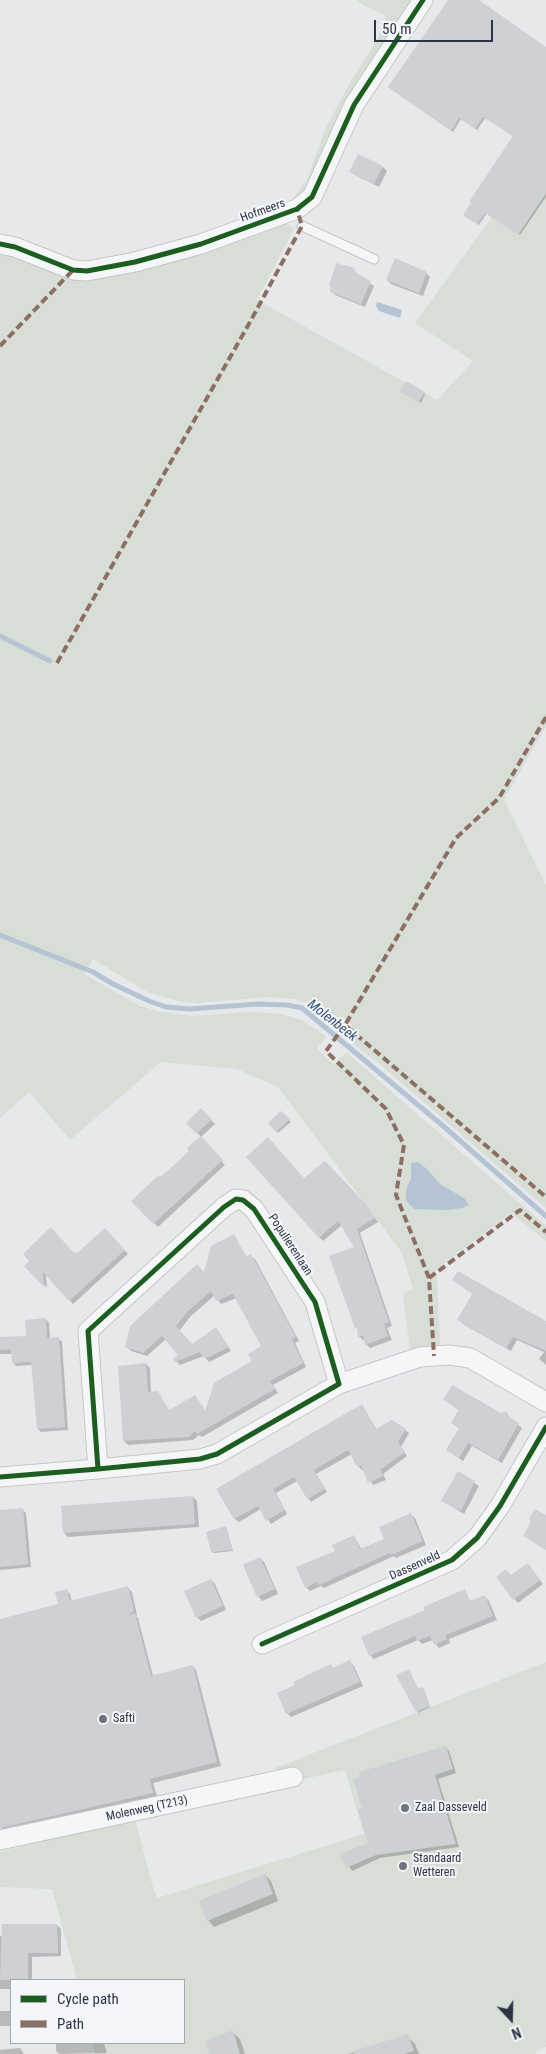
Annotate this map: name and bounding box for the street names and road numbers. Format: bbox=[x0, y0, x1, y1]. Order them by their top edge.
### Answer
street label: Hofmeers bbox=[239, 196, 287, 226]
street label: Populierenlaan bbox=[265, 1212, 315, 1278]
street label: Dassenveld bbox=[387, 1548, 443, 1584]
street label: Molenweg (T213) bbox=[105, 1793, 189, 1825]

